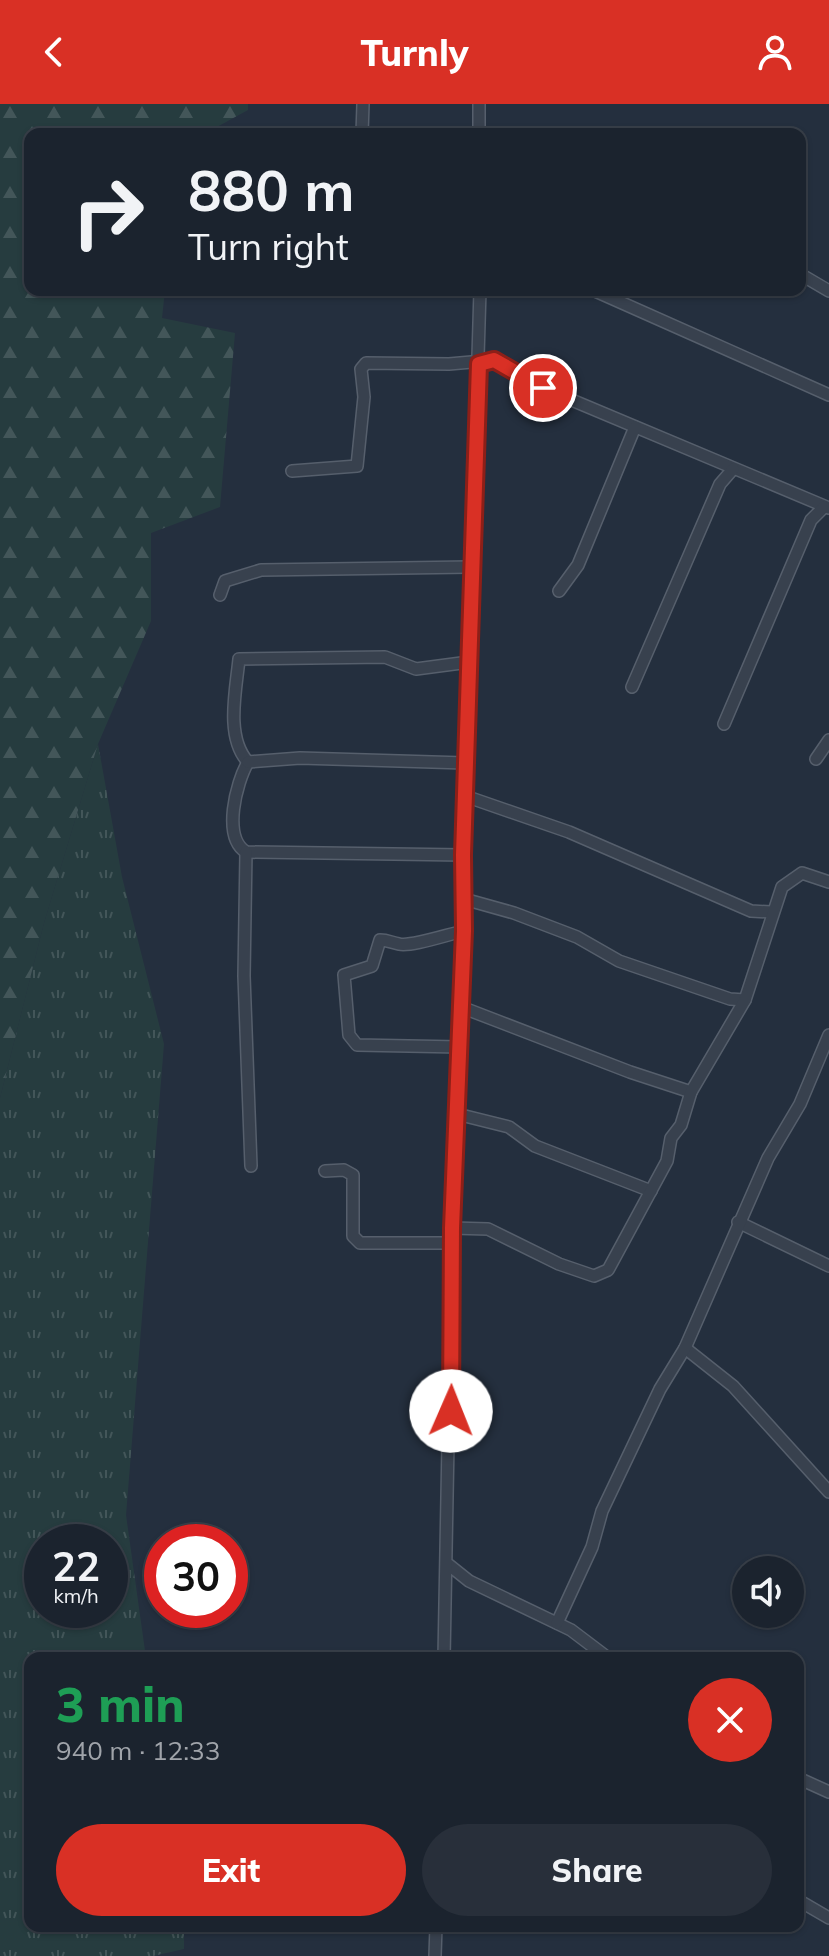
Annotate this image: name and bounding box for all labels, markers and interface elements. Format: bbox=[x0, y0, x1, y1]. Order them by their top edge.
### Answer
icon: back bbox=[32, 30, 76, 74]
text: Turnly bbox=[360, 30, 469, 75]
icon: person bbox=[753, 30, 797, 74]
text: 880 m bbox=[188, 155, 355, 225]
icon: right bbox=[56, 160, 160, 264]
text: Turn right bbox=[188, 224, 349, 269]
pin bbox=[509, 354, 577, 422]
icon: arrive bbox=[521, 366, 565, 410]
position arrow bbox=[409, 1369, 493, 1453]
speed limit sign: 30 bbox=[144, 1524, 248, 1628]
text: 22 bbox=[52, 1541, 100, 1591]
map controls bbox=[732, 1556, 804, 1628]
button: sound bbox=[732, 1556, 804, 1628]
text: km/h bbox=[53, 1583, 99, 1608]
text: 3 min bbox=[56, 1674, 185, 1734]
button: close bbox=[688, 1678, 772, 1762]
text: 940 m · 12:33 bbox=[56, 1734, 220, 1767]
button: Exit bbox=[56, 1824, 406, 1916]
button: Share bbox=[422, 1824, 772, 1916]

